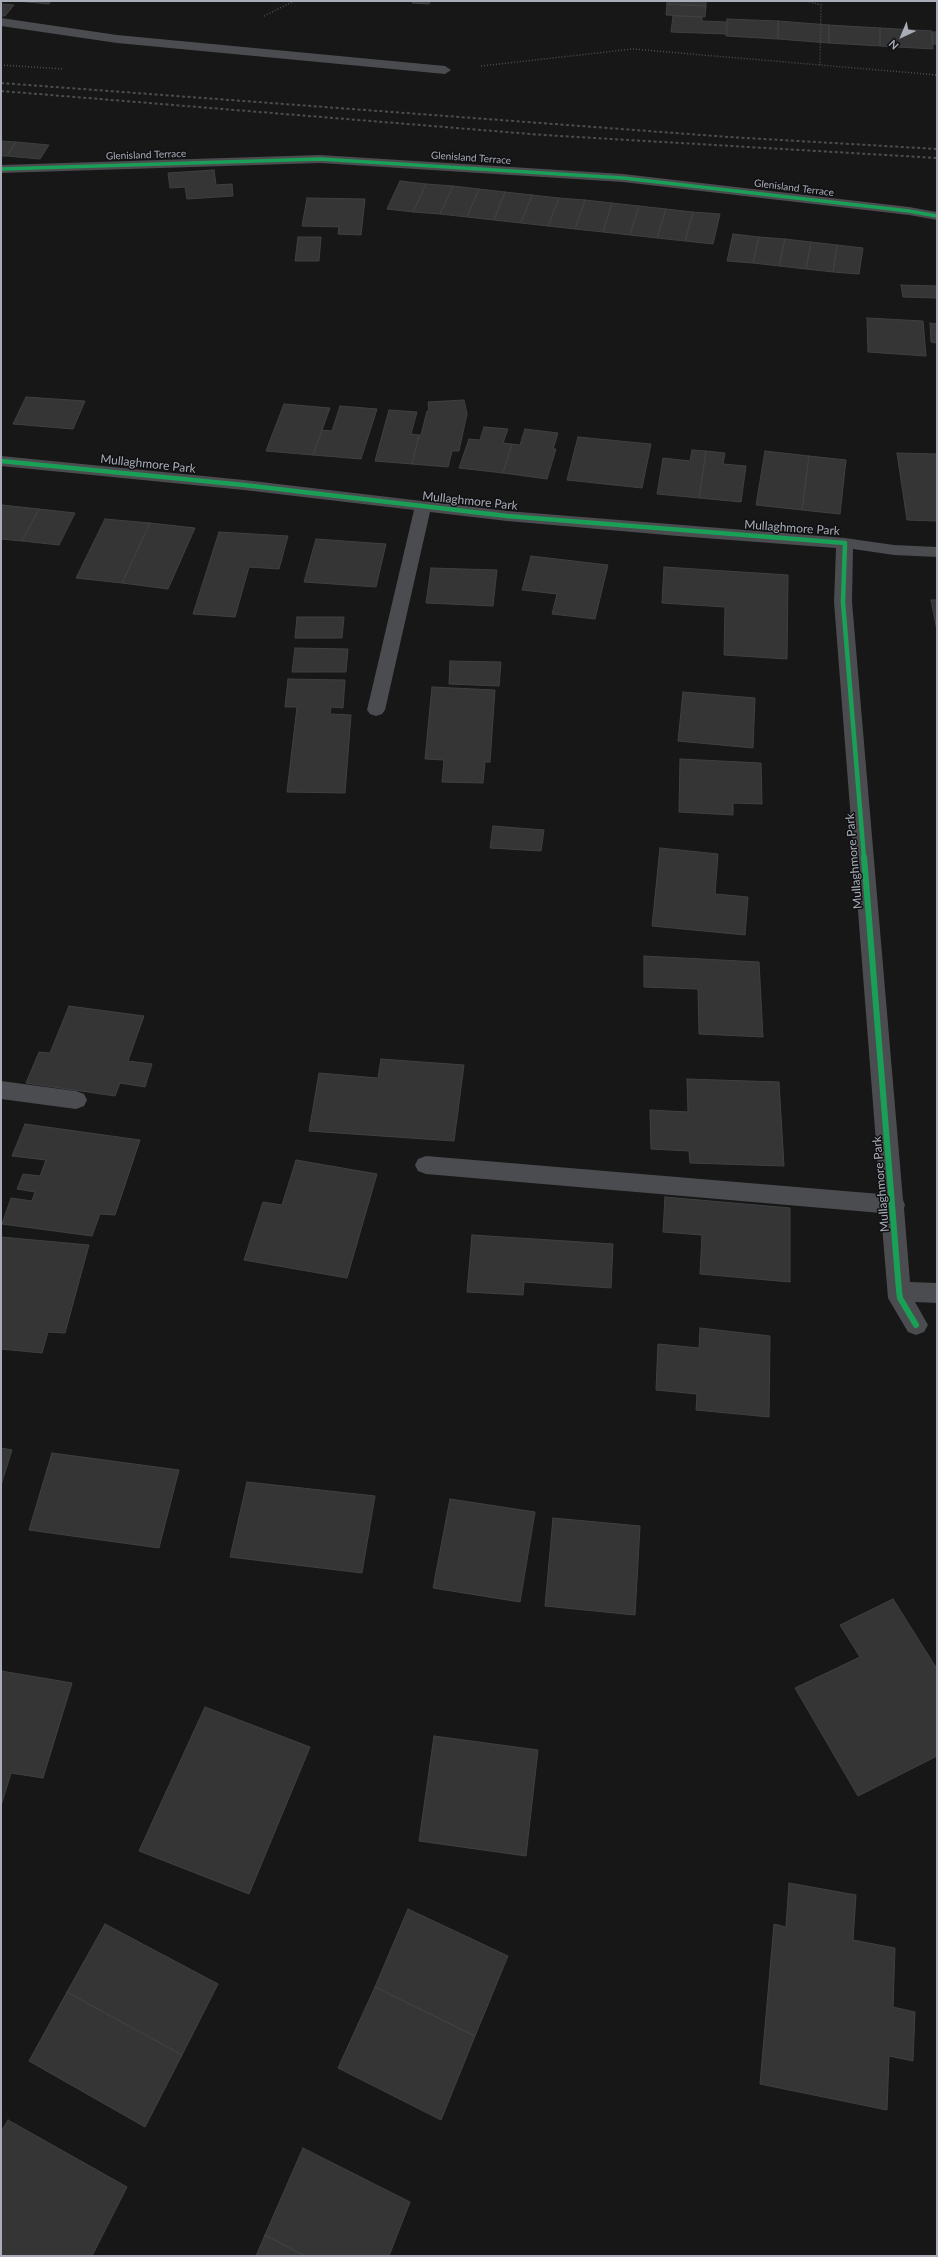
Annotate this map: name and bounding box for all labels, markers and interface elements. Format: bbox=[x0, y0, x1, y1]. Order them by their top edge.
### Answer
north arrow bbox=[882, 16, 922, 56]
text: N bbox=[886, 37, 901, 53]
street label: Glenisland Terrace bbox=[106, 148, 186, 162]
street label: Glenisland Terrace bbox=[430, 149, 512, 167]
street label: Glenisland Terrace bbox=[753, 177, 835, 199]
street label: Mullaghmore Park bbox=[100, 452, 196, 476]
street label: Mullaghmore Park bbox=[422, 489, 518, 513]
street label: Mullaghmore Park bbox=[744, 517, 840, 539]
street label: Mullaghmore Park bbox=[843, 813, 865, 909]
street label: Mullaghmore Park bbox=[870, 1136, 892, 1232]

